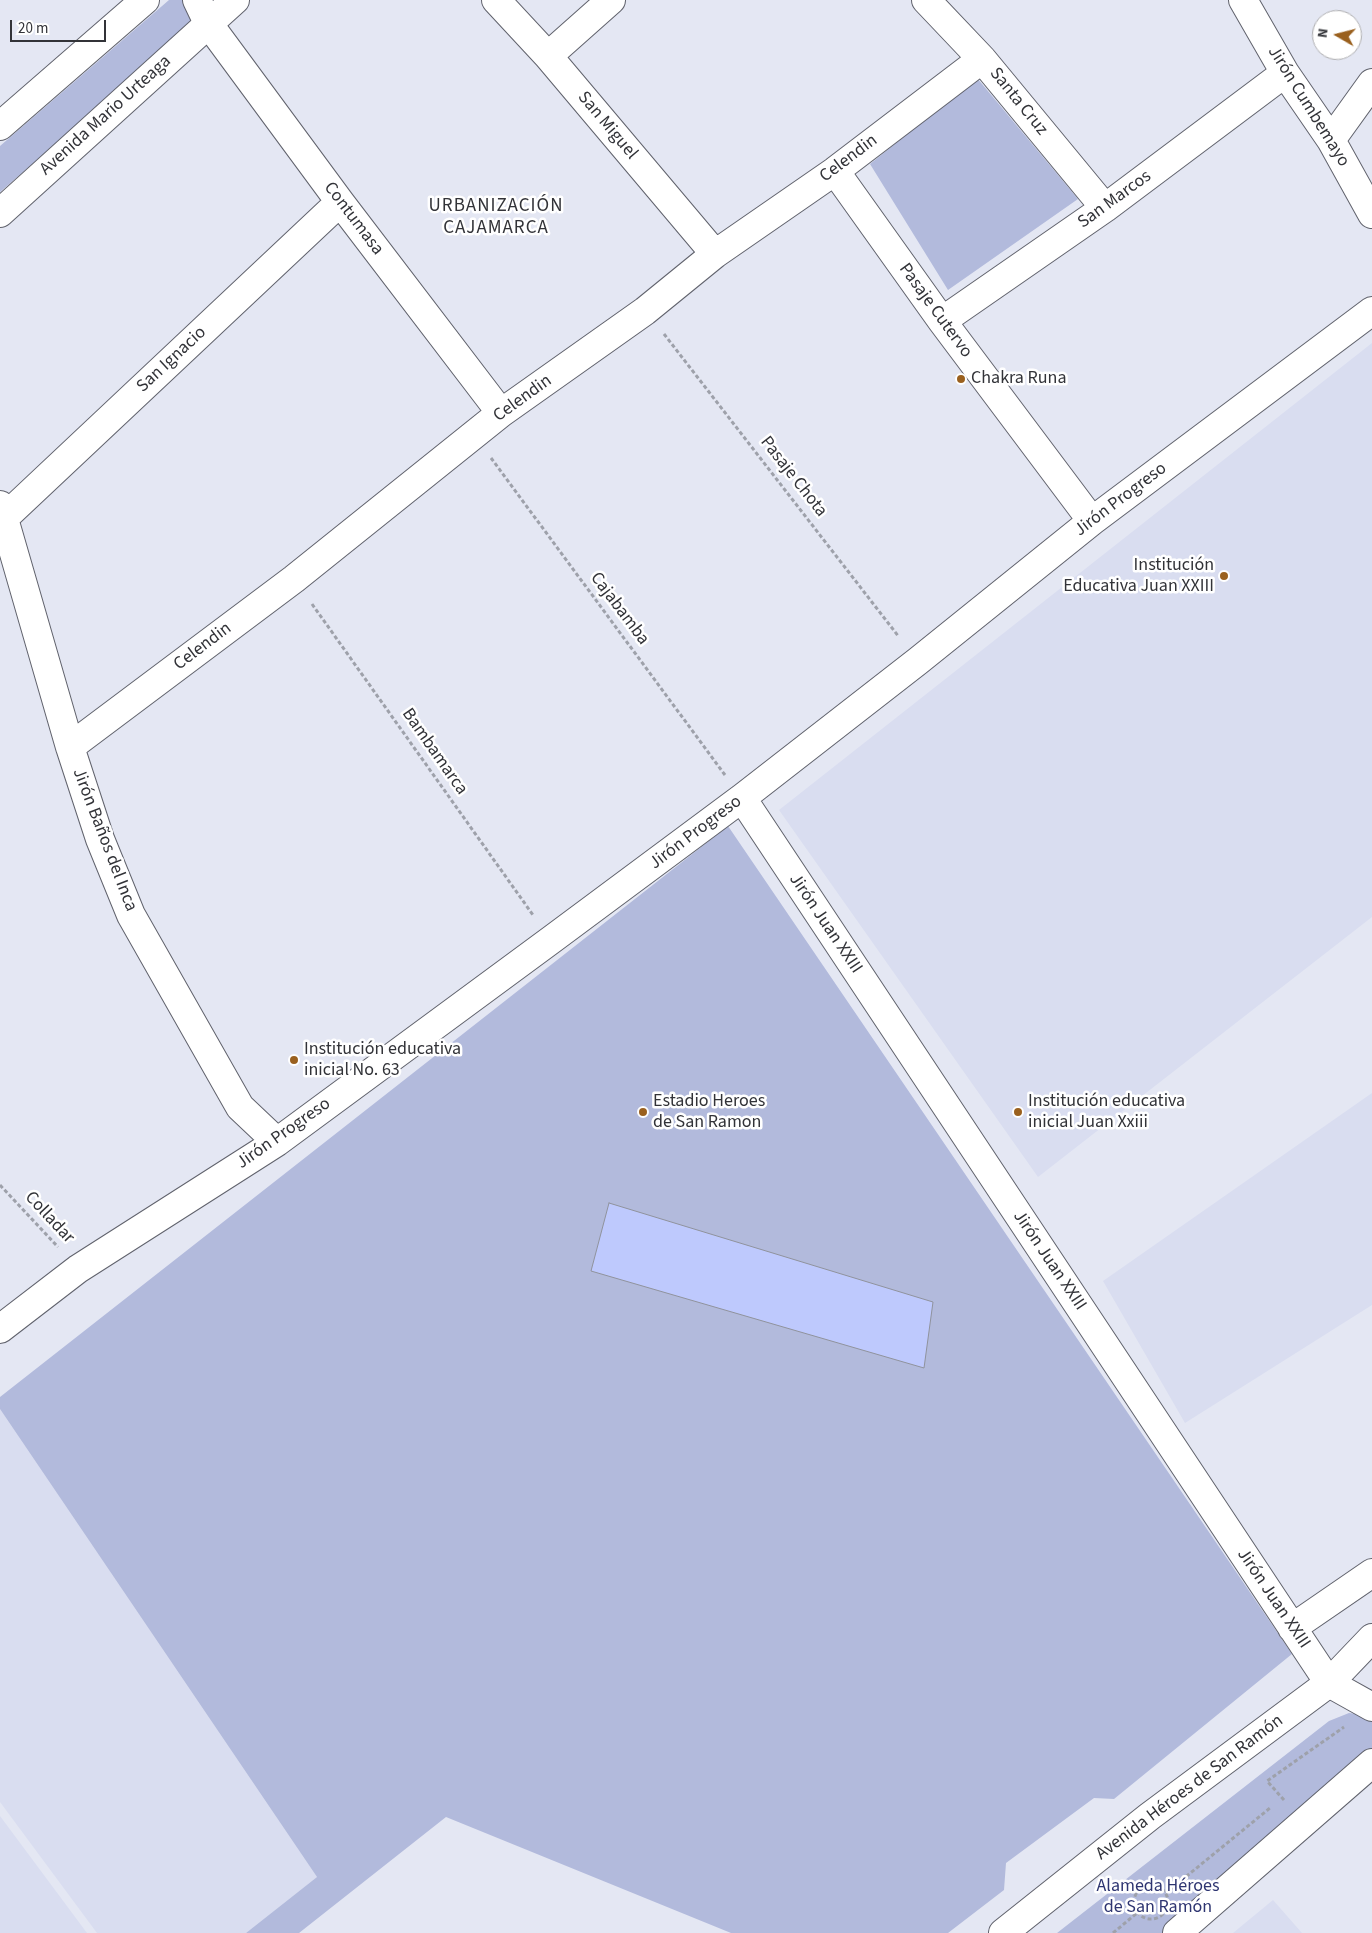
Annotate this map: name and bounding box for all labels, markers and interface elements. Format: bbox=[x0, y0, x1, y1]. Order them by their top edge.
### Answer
scale bar bbox=[12, 10, 109, 42]
north arrow bbox=[1312, 10, 1362, 60]
text: 20 m bbox=[18, 18, 48, 39]
text: N bbox=[1313, 27, 1334, 39]
street label: Jirón Cumbemayo bbox=[1262, 43, 1354, 171]
street label: Avenida Mario Urteaga bbox=[36, 51, 176, 181]
street label: Santa Cruz bbox=[984, 64, 1052, 140]
street label: San Miguel bbox=[572, 88, 642, 164]
street label: Celendin bbox=[816, 130, 882, 188]
street label: San Marcos bbox=[1074, 166, 1156, 234]
street label: Contumasa bbox=[318, 178, 388, 260]
district label: URBANIZACIÓN CAJAMARCA bbox=[427, 196, 565, 240]
street label: Pasaje Cutervo bbox=[893, 260, 977, 362]
street label: San Ignacio bbox=[133, 322, 211, 398]
place label: Chakra Runa bbox=[971, 368, 1066, 390]
street label: Celendin bbox=[490, 371, 556, 427]
marker: Chakra Runa bbox=[955, 373, 967, 385]
street label: Pasaje Chota bbox=[755, 432, 831, 522]
street label: Jirón Progreso bbox=[1071, 458, 1171, 542]
place label: Institución Educativa Juan XXIII bbox=[1063, 555, 1214, 598]
street label: Cajabamba bbox=[585, 568, 653, 650]
marker: Institución Educativa Juan XXIII bbox=[1218, 570, 1230, 582]
street label: Celendin bbox=[170, 618, 236, 676]
street label: Bambamarca bbox=[396, 705, 472, 799]
street label: Jirón Baños del Inca bbox=[67, 765, 141, 915]
street label: Jirón Progreso bbox=[646, 791, 746, 875]
street label: Jirón Juan XXIII bbox=[784, 870, 866, 978]
place label: Institución educativa inicial No. 63 bbox=[304, 1039, 461, 1082]
marker: Institución educativa inicial No. 63 bbox=[288, 1054, 300, 1066]
place label: Estadio Heroes de San Ramon bbox=[653, 1091, 765, 1134]
place label: Institución educativa inicial Juan Xxiii bbox=[1028, 1091, 1185, 1134]
street label: Jirón Progreso bbox=[233, 1094, 335, 1174]
marker: Estadio Heroes de San Ramon bbox=[637, 1106, 649, 1118]
marker: Institución educativa inicial Juan Xxiii bbox=[1012, 1106, 1024, 1118]
street label: Colladar bbox=[19, 1187, 79, 1249]
street label: Jirón Juan XXIII bbox=[1008, 1207, 1090, 1315]
street label: Jirón Juan XXIII bbox=[1232, 1545, 1314, 1653]
street label: Avenida Héroes de San Ramón bbox=[1092, 1711, 1288, 1865]
park label: Alameda Héroes de San Ramón bbox=[1097, 1876, 1219, 1918]

